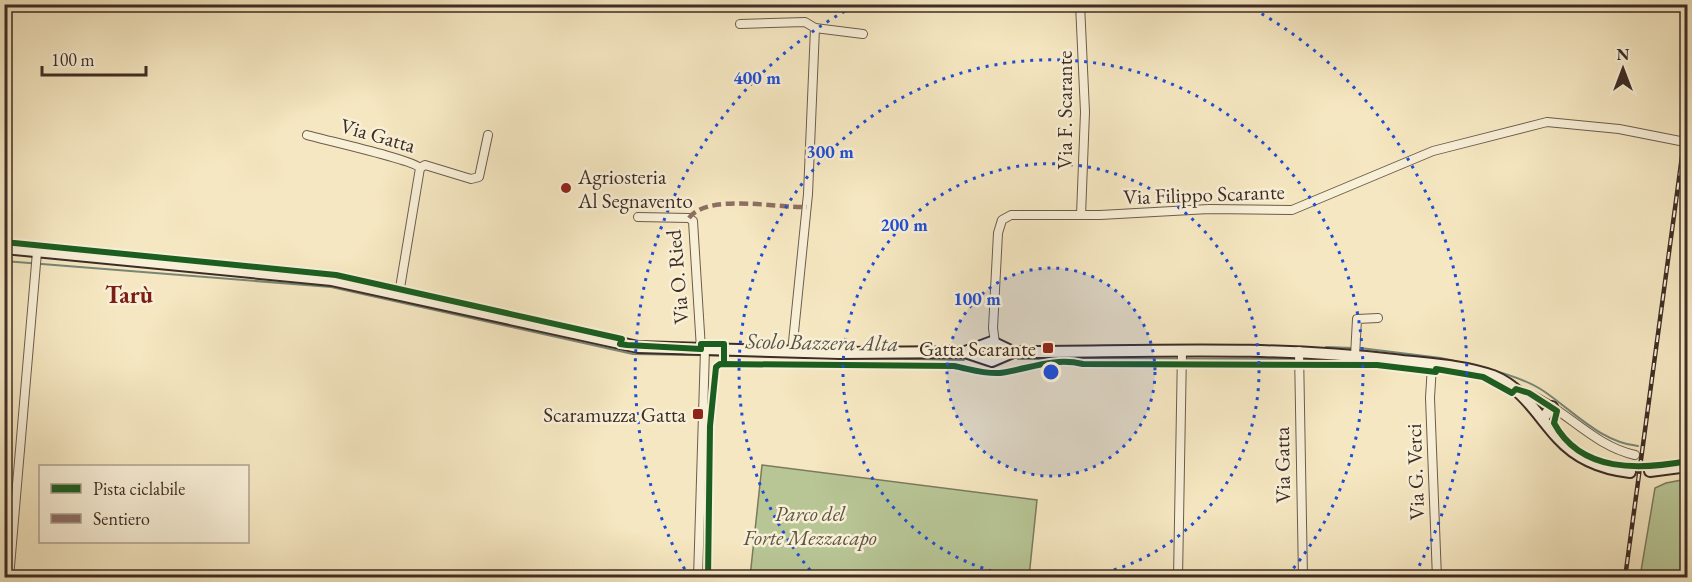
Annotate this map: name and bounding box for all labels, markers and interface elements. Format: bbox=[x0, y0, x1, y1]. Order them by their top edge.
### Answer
scale bar bbox=[42, 39, 146, 77]
north arrow bbox=[1593, 39, 1653, 99]
text: N bbox=[1617, 44, 1630, 65]
text: 100 m bbox=[51, 48, 95, 71]
street label: Via F. Scarante bbox=[1051, 51, 1078, 169]
text: 400 m bbox=[733, 66, 781, 89]
street label: Via Gatta bbox=[337, 111, 419, 159]
text: 300 m bbox=[806, 140, 854, 163]
place label: Agriosteria Al Segnavento bbox=[577, 163, 693, 214]
street label: Via Filippo Scarante bbox=[1123, 178, 1285, 210]
marker: Agriosteria Al Segnavento bbox=[559, 181, 573, 195]
text: 200 m bbox=[880, 213, 928, 236]
street label: Via O. Ried bbox=[659, 228, 695, 325]
district label: Tarù bbox=[105, 279, 154, 310]
text: 100 m bbox=[953, 287, 1001, 310]
water label: Scolo Bazzera Alta bbox=[744, 326, 899, 358]
place label: Gatta Scarante bbox=[919, 335, 1036, 362]
marker: Gatta Scarante bbox=[1041, 341, 1055, 355]
centre of rings bbox=[1041, 362, 1061, 382]
place label: Scaramuzza Gatta bbox=[543, 401, 687, 428]
marker: Scaramuzza Gatta bbox=[691, 407, 705, 421]
street label: Via G. Verci bbox=[1400, 423, 1430, 521]
street label: Via Gatta bbox=[1268, 426, 1296, 504]
legend bbox=[39, 465, 249, 543]
text: Pista ciclabile bbox=[93, 477, 185, 500]
park label: Parco del Forte Mezzacapo bbox=[742, 500, 877, 551]
text: Sentiero bbox=[93, 507, 150, 530]

